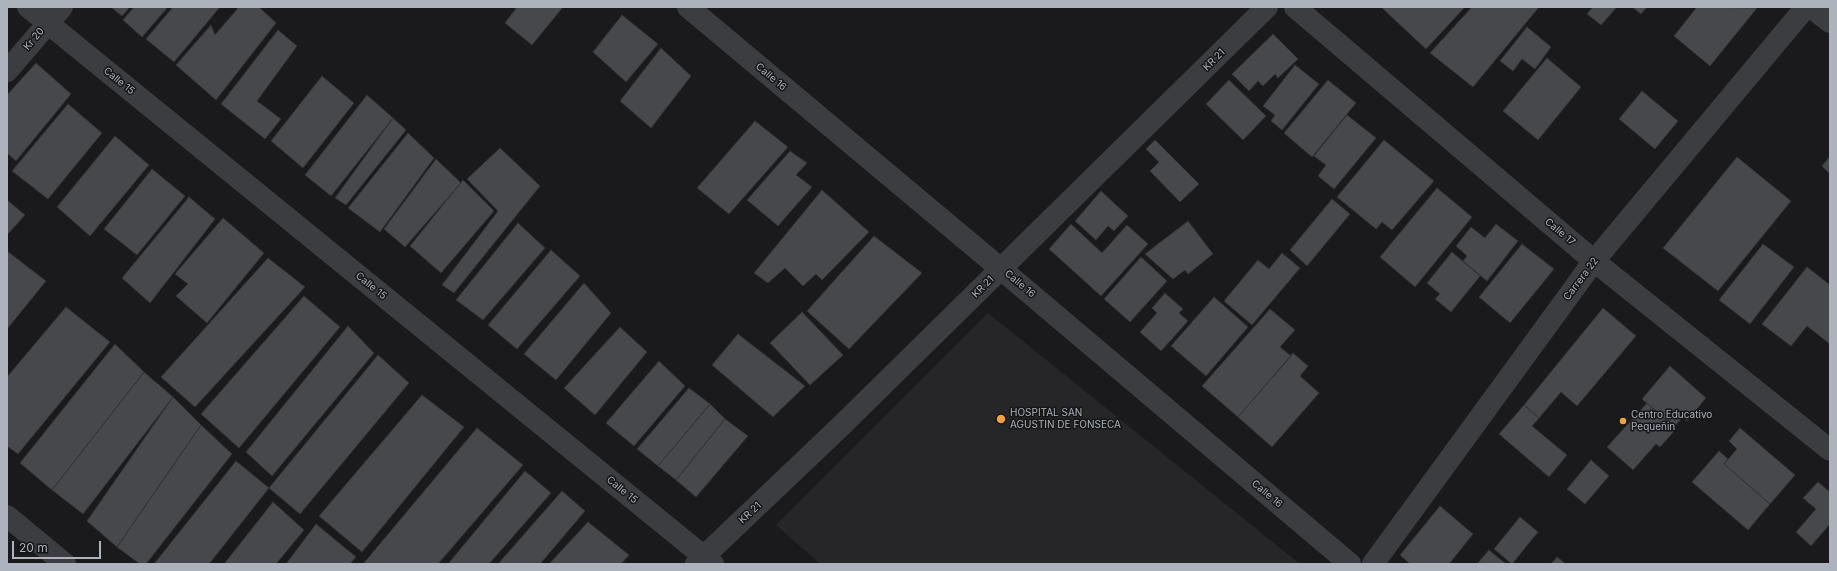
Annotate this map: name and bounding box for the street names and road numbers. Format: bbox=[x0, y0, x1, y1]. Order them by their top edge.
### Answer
street label: Kr 20 bbox=[21, 25, 47, 53]
street label: KR 21 bbox=[1201, 47, 1227, 73]
street label: Calle 16 bbox=[753, 61, 789, 93]
street label: Calle 15 bbox=[101, 65, 137, 97]
street label: Calle 17 bbox=[1542, 216, 1578, 248]
street label: Carrera 22 bbox=[1561, 255, 1601, 303]
street label: Calle 16 bbox=[1002, 268, 1038, 300]
street label: Calle 15 bbox=[353, 270, 389, 302]
street label: KR 21 bbox=[970, 274, 996, 300]
street label: Calle 15 bbox=[604, 474, 640, 506]
street label: Calle 16 bbox=[1249, 478, 1285, 510]
street label: KR 21 bbox=[736, 500, 764, 526]

